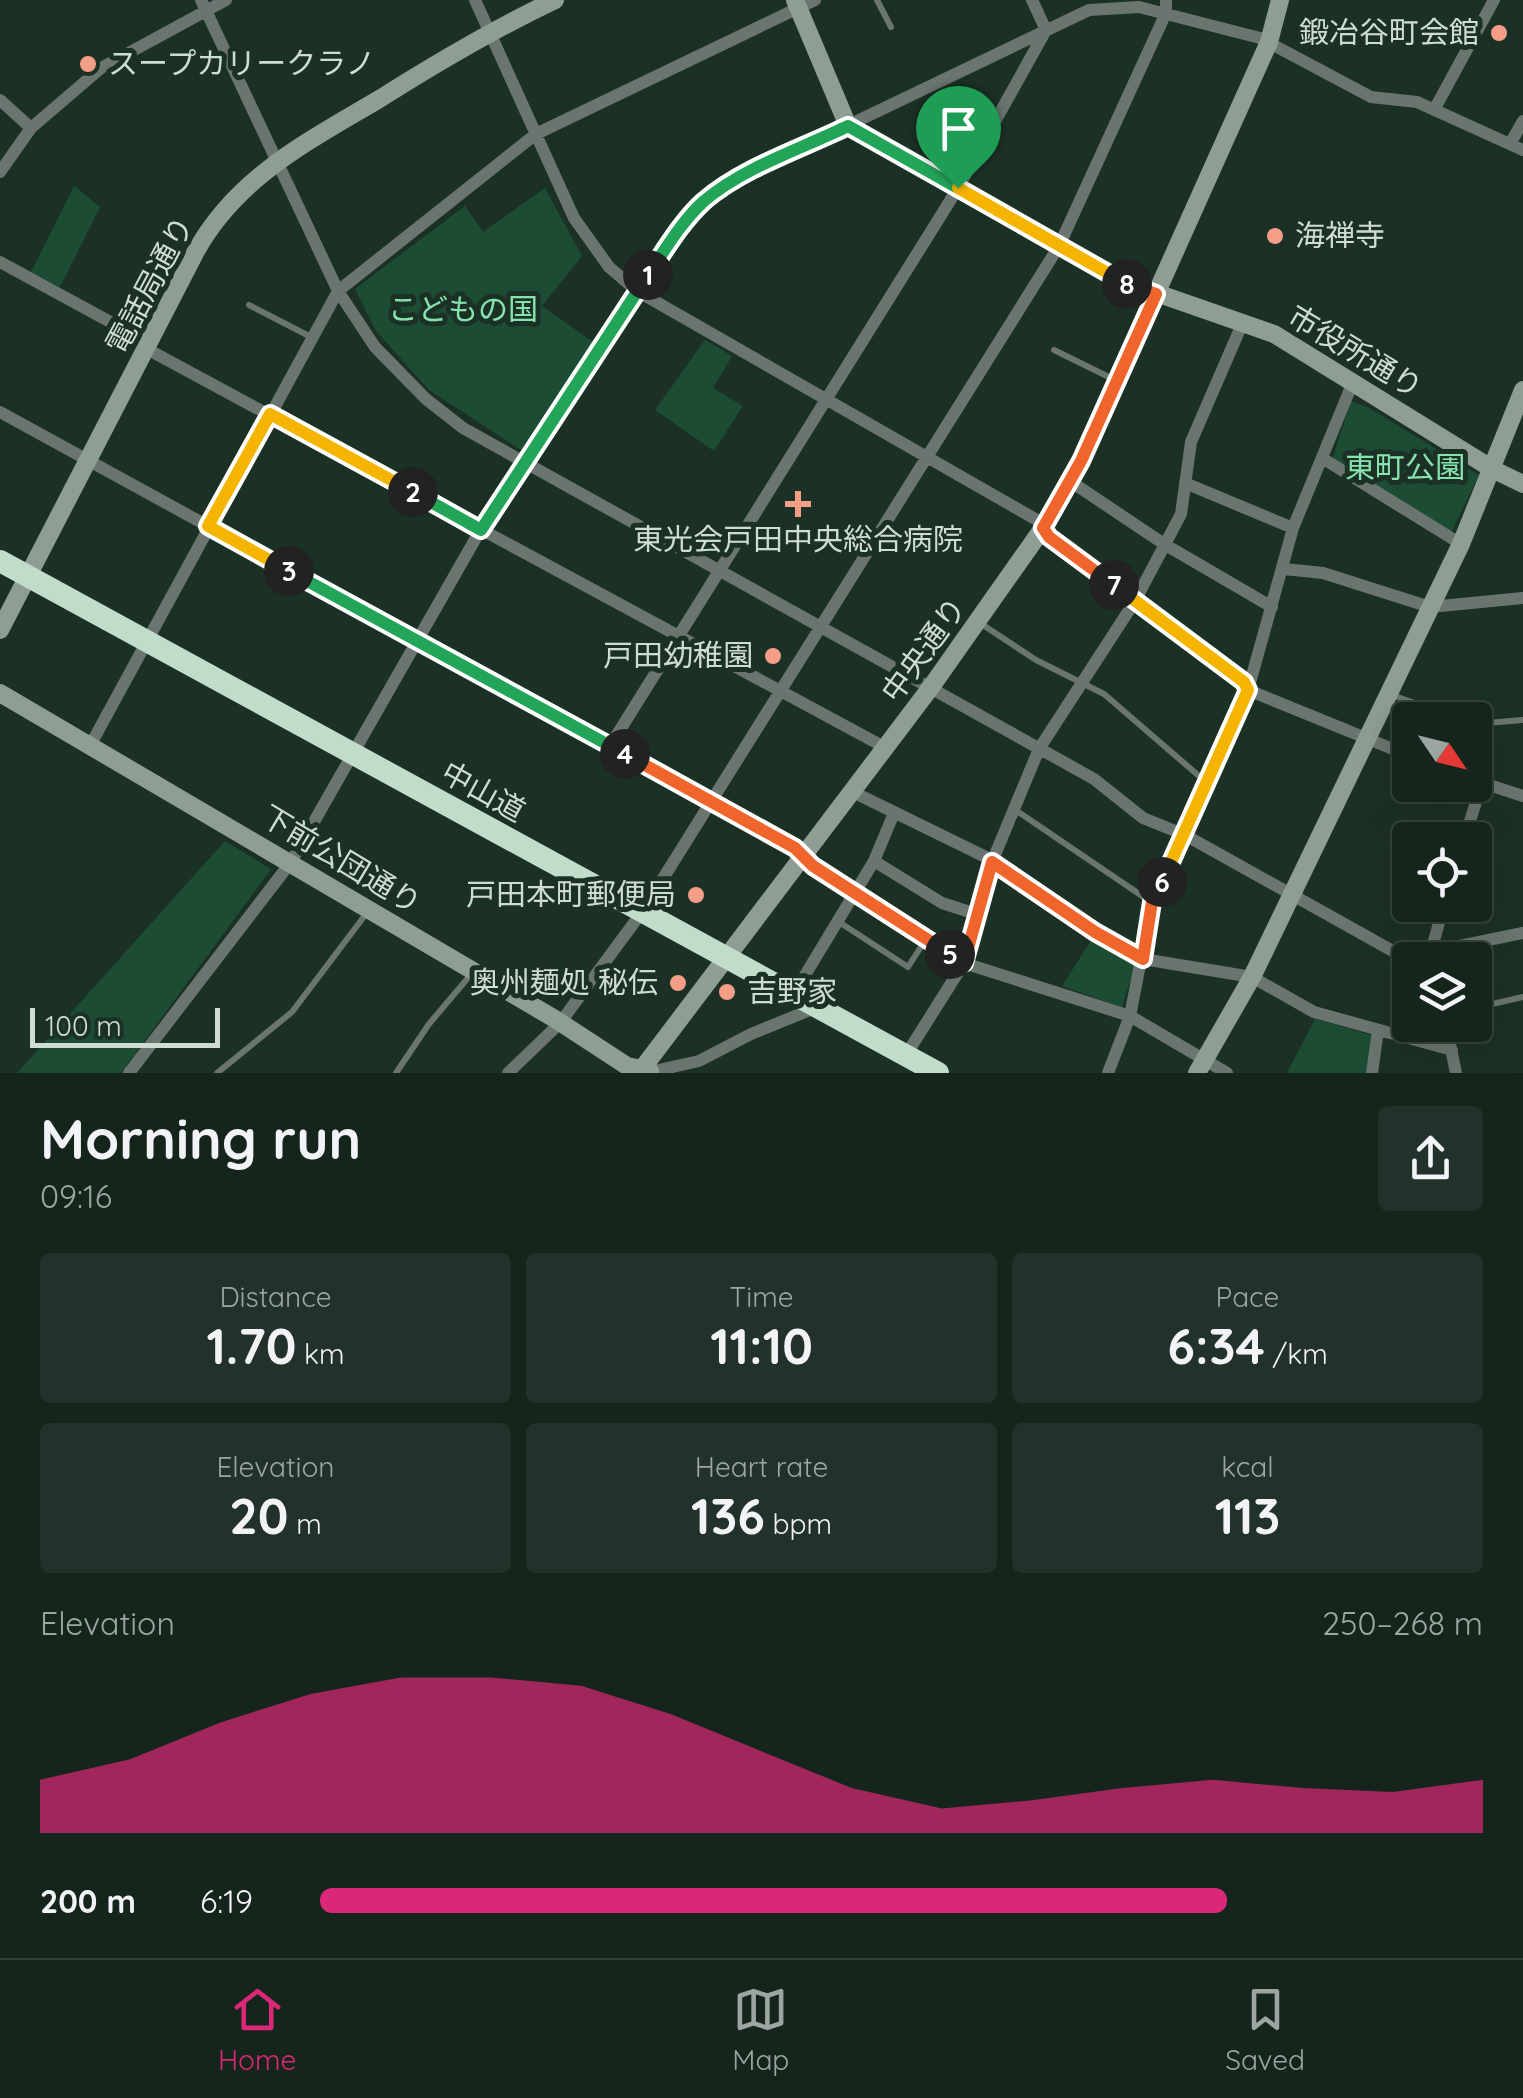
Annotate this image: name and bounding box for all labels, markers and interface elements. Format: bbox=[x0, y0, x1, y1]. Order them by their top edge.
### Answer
place label: 鍛冶谷町会館 bbox=[1299, 13, 1479, 51]
marker: 鍛冶谷町会館 bbox=[1488, 22, 1510, 44]
place label: スープカリークラノ bbox=[108, 44, 376, 82]
marker: スープカリークラノ bbox=[77, 53, 99, 75]
pin bbox=[916, 86, 1001, 189]
icon: arrive bbox=[931, 101, 986, 156]
street label: 電話局通り bbox=[97, 209, 201, 360]
place label: 海禅寺 bbox=[1295, 216, 1385, 254]
marker: 海禅寺 bbox=[1264, 225, 1286, 247]
pin: 1 bbox=[623, 250, 673, 300]
text: 1 bbox=[643, 257, 653, 292]
pin: 8 bbox=[1102, 259, 1152, 309]
text: 8 bbox=[1119, 266, 1135, 301]
park label: こどもの国 bbox=[388, 290, 538, 328]
street label: 市役所通り bbox=[1281, 296, 1430, 406]
park label: 東町公園 bbox=[1345, 448, 1465, 486]
pin: 2 bbox=[388, 467, 438, 517]
text: 2 bbox=[405, 474, 421, 509]
marker: 東光会戸田中央総合病院 bbox=[785, 491, 811, 517]
place label: 東光会戸田中央総合病院 bbox=[633, 520, 963, 558]
pin: 3 bbox=[264, 546, 314, 596]
text: 3 bbox=[281, 553, 297, 588]
pin: 7 bbox=[1089, 560, 1139, 610]
text: 7 bbox=[1106, 567, 1122, 602]
street label: 中央通り bbox=[873, 590, 974, 709]
place label: 戸田幼稚園 bbox=[603, 636, 753, 674]
marker: 戸田幼稚園 bbox=[762, 645, 784, 667]
north arrow bbox=[1392, 702, 1492, 802]
map controls bbox=[1392, 702, 1492, 1042]
pin: 4 bbox=[600, 729, 650, 779]
text: 4 bbox=[617, 736, 633, 771]
street label: 中山道 bbox=[435, 753, 532, 830]
street label: 下前公団通り bbox=[255, 797, 428, 922]
button: locate bbox=[1392, 822, 1492, 922]
pin: 6 bbox=[1137, 857, 1187, 907]
text: 6 bbox=[1154, 864, 1170, 899]
place label: 戸田本町郵便局 bbox=[466, 875, 676, 913]
marker: 戸田本町郵便局 bbox=[685, 884, 707, 906]
pin: 5 bbox=[925, 929, 975, 979]
text: 5 bbox=[942, 936, 958, 971]
button: layers bbox=[1392, 942, 1492, 1042]
place label: 奥州麺処 秘伝 bbox=[470, 963, 658, 1001]
marker: 奥州麺処 秘伝 bbox=[667, 972, 689, 994]
place label: 吉野家 bbox=[747, 972, 837, 1010]
marker: 吉野家 bbox=[716, 981, 738, 1003]
scale bar bbox=[30, 1003, 220, 1048]
text: 100 m bbox=[45, 1008, 122, 1043]
text: Morning run bbox=[40, 1104, 361, 1173]
button: share bbox=[1378, 1106, 1483, 1211]
text: 09:16 bbox=[40, 1176, 112, 1216]
text: Distance bbox=[219, 1279, 332, 1314]
text: Time bbox=[729, 1279, 794, 1314]
text: Pace bbox=[1216, 1279, 1279, 1314]
text: 1.70 bbox=[206, 1314, 296, 1377]
text: 11:10 bbox=[710, 1314, 813, 1377]
text: 6:34 bbox=[1167, 1314, 1265, 1377]
text: km bbox=[296, 1336, 345, 1371]
text: /km bbox=[1265, 1336, 1328, 1371]
text: Elevation bbox=[216, 1449, 335, 1484]
text: Heart rate bbox=[695, 1449, 828, 1484]
text: kcal bbox=[1221, 1449, 1274, 1484]
text: 20 bbox=[229, 1484, 288, 1547]
text: 136 bbox=[691, 1484, 765, 1547]
text: 113 bbox=[1215, 1484, 1280, 1547]
text: m bbox=[288, 1506, 322, 1541]
text: bpm bbox=[765, 1506, 832, 1541]
text: Elevation bbox=[40, 1603, 175, 1643]
text: 250–268 m bbox=[1322, 1603, 1483, 1643]
text: 200 m bbox=[40, 1881, 136, 1921]
text: 6:19 bbox=[200, 1881, 253, 1921]
tab: Home bbox=[218, 1982, 296, 2077]
tab: Map bbox=[732, 1982, 789, 2077]
tab: Saved bbox=[1225, 1982, 1305, 2077]

